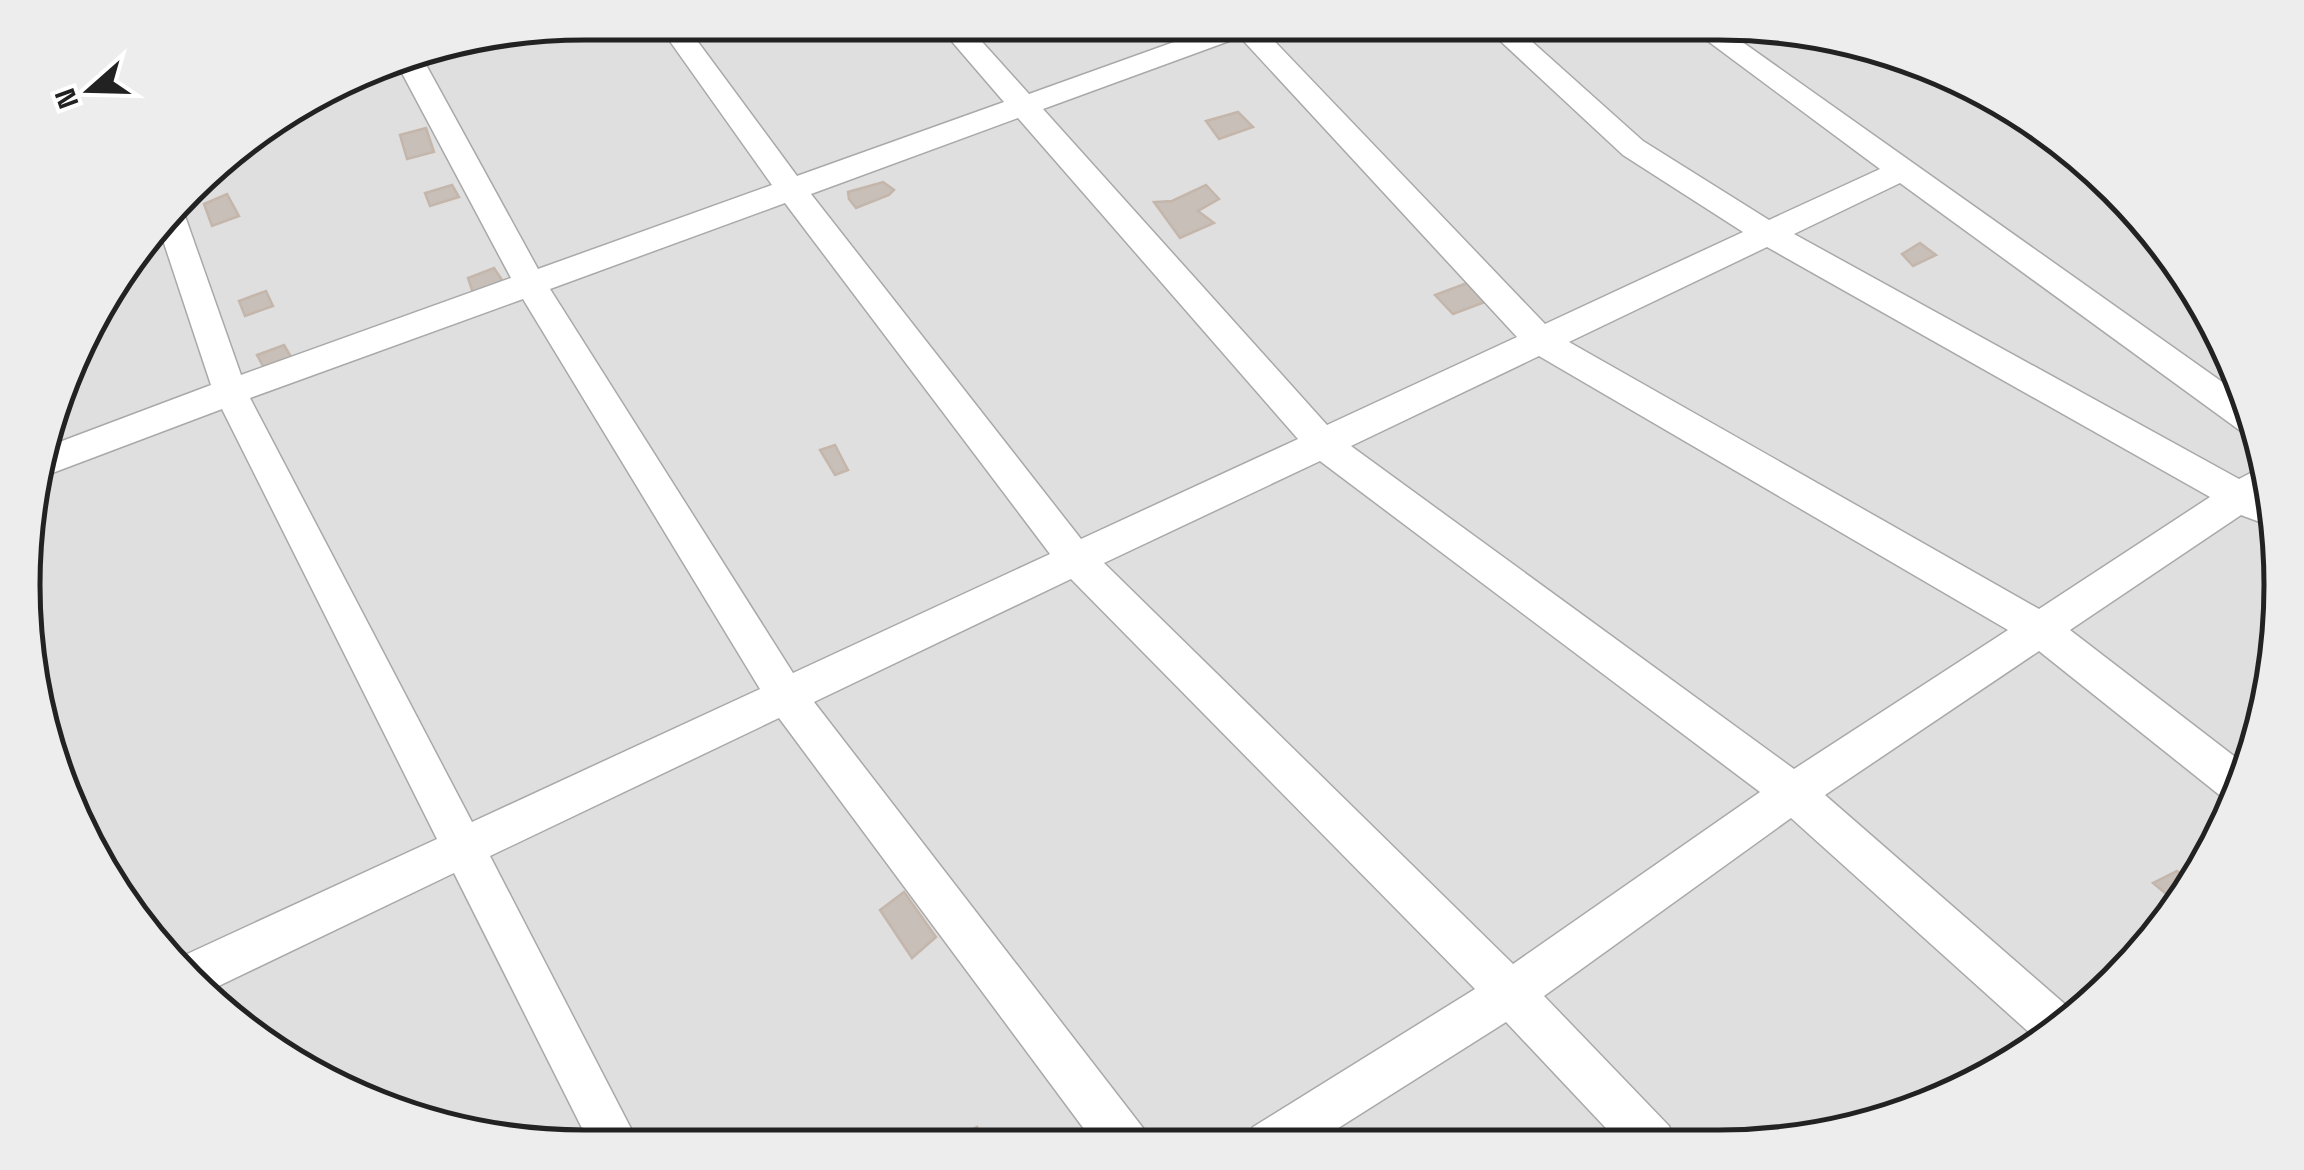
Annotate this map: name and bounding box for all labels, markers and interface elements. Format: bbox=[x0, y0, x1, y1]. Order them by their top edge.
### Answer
north arrow bbox=[40, 40, 140, 140]
text: N bbox=[46, 84, 87, 114]

